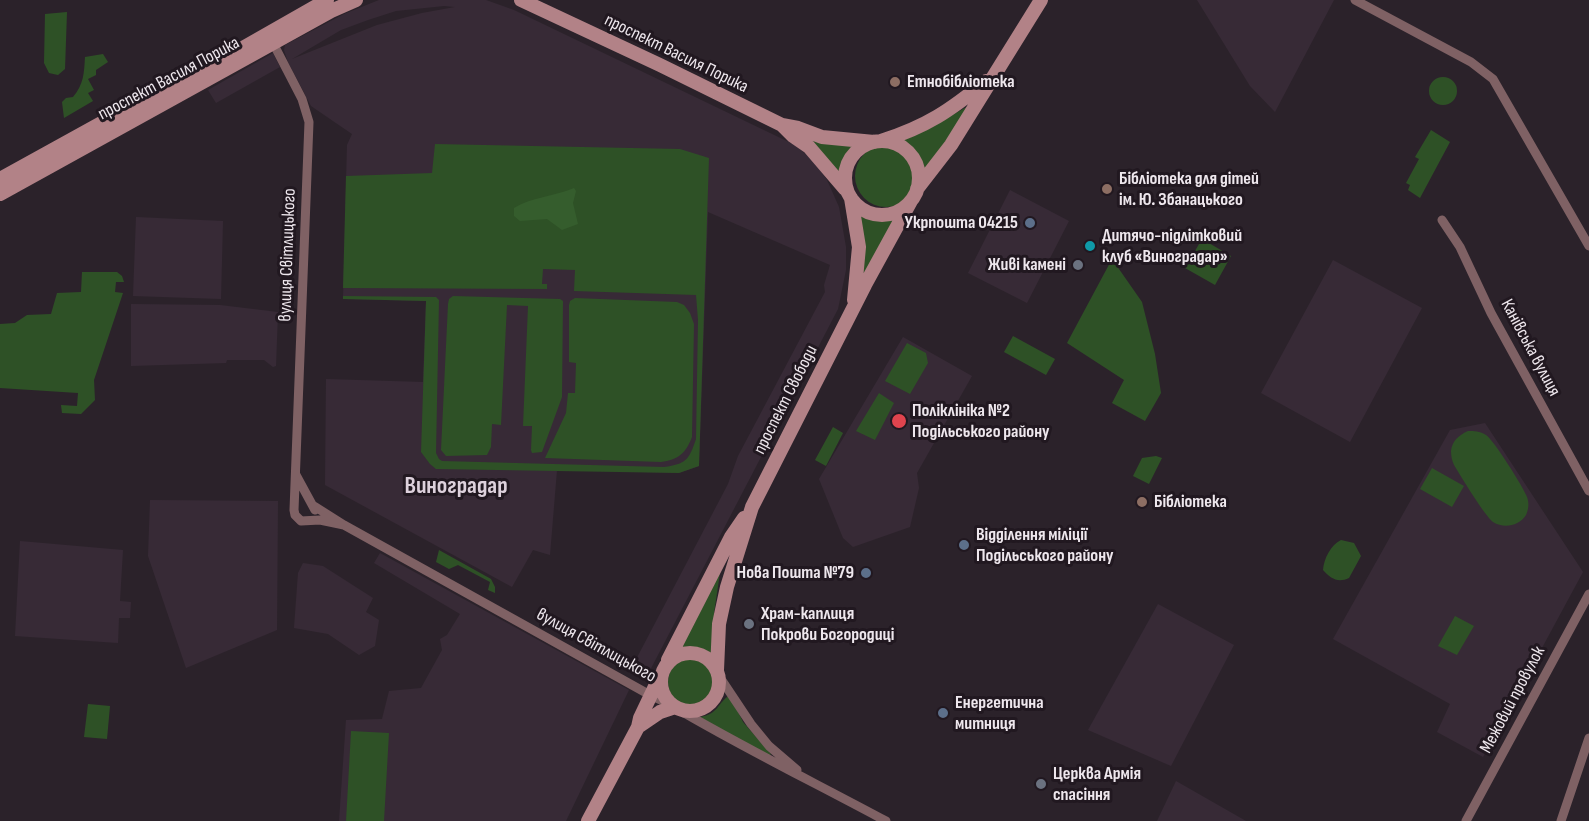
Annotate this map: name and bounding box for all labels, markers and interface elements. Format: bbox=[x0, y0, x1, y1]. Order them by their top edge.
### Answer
street label: проспект Василя Порика bbox=[601, 10, 751, 98]
street label: проспект Василя Порика bbox=[95, 33, 243, 125]
place label: Етнобібліотека bbox=[907, 71, 1015, 93]
marker: Етнобібліотека bbox=[888, 75, 902, 89]
place label: Бібліотека для дітей ім. Ю. Збанацького bbox=[1119, 168, 1259, 210]
marker: Бібліотека для дітей ім. Ю. Збанацького bbox=[1100, 182, 1114, 196]
street label: вулиця Світлицького bbox=[275, 188, 301, 322]
place label: Укрпошта 04215 bbox=[905, 212, 1018, 234]
marker: Укрпошта 04215 bbox=[1023, 216, 1037, 230]
place label: Дитячо-підлітковий клуб «Виноградар» bbox=[1102, 225, 1242, 268]
marker: Дитячо-підлітковий клуб «Виноградар» bbox=[1083, 239, 1097, 253]
place label: Живі камені bbox=[988, 254, 1066, 276]
marker: Живі камені bbox=[1071, 258, 1085, 272]
street label: Канівська вулиця bbox=[1495, 296, 1565, 400]
street label: проспект Свободи bbox=[749, 342, 823, 458]
place label: Поліклініка №2 Подільського району bbox=[912, 400, 1049, 442]
marker: Поліклініка №2 Подільського району bbox=[890, 412, 908, 430]
district label: Виноградар bbox=[404, 473, 508, 501]
place label: Бібліотека bbox=[1154, 491, 1227, 513]
marker: Бібліотека bbox=[1135, 495, 1149, 509]
place label: Відділення міліції Подільського району bbox=[976, 524, 1113, 566]
marker: Відділення міліції Подільського району bbox=[957, 538, 971, 552]
place label: Нова Пошта №79 bbox=[737, 562, 854, 584]
marker: Нова Пошта №79 bbox=[859, 566, 873, 580]
place label: Храм-каплиця Покрови Богородиці bbox=[761, 603, 894, 646]
street label: вулиця Світлицького bbox=[532, 604, 660, 688]
marker: Храм-каплиця Покрови Богородиці bbox=[742, 617, 756, 631]
street label: Межовий провулок bbox=[1476, 643, 1550, 757]
place label: Енергетична митниця bbox=[955, 692, 1044, 734]
marker: Енергетична митниця bbox=[936, 706, 950, 720]
place label: Церква Армія спасіння bbox=[1053, 763, 1141, 806]
marker: Церква Армія спасіння bbox=[1034, 777, 1048, 791]

